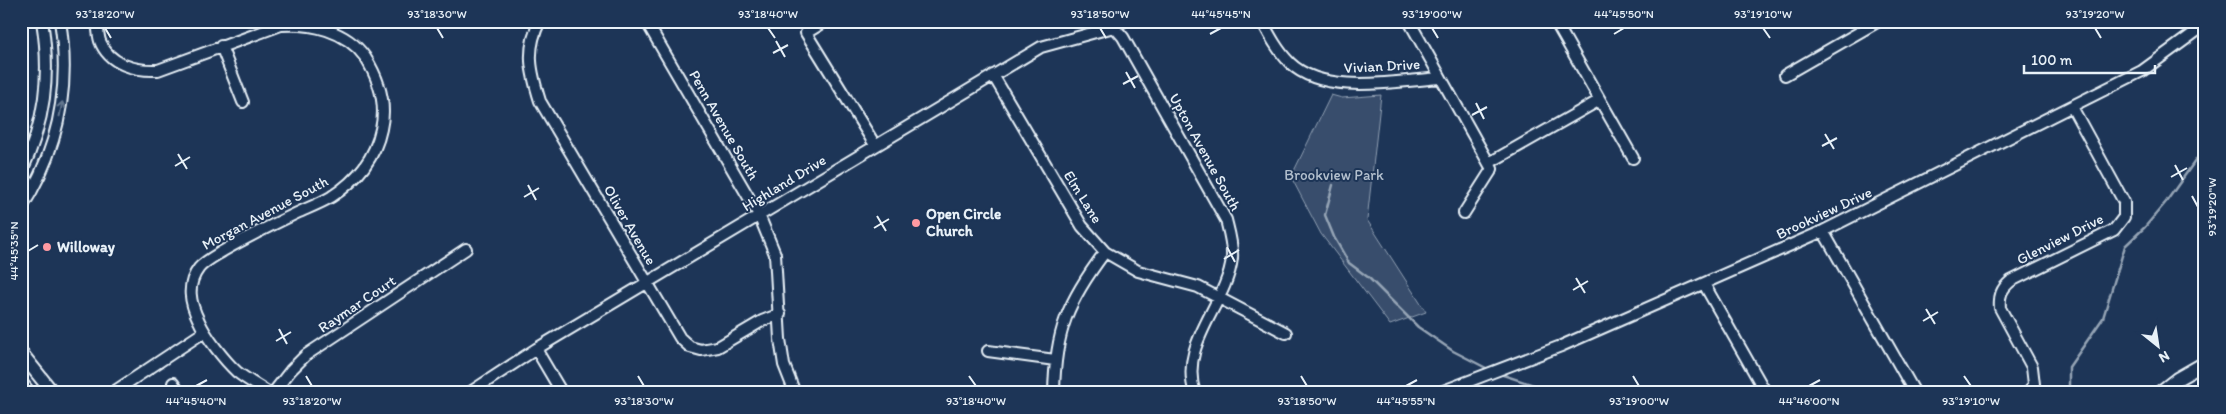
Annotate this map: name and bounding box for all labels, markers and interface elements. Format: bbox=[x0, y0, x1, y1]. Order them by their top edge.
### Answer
text: 93°18'20"W bbox=[75, 7, 135, 21]
text: 93°18'30"W bbox=[407, 7, 467, 21]
text: 93°18'40"W bbox=[738, 7, 798, 21]
text: 93°18'50"W bbox=[1070, 7, 1130, 21]
text: 44°45'45"N bbox=[1191, 7, 1251, 21]
text: 93°19'00"W bbox=[1402, 7, 1462, 21]
text: 44°45'50"N bbox=[1594, 7, 1654, 21]
text: 93°19'10"W bbox=[1734, 7, 1792, 21]
text: 93°19'20"W bbox=[2066, 7, 2124, 21]
scale bar bbox=[2024, 42, 2155, 74]
text: 100 m bbox=[2031, 51, 2073, 69]
street label: Vivian Drive bbox=[1343, 55, 1421, 77]
street label: Penn Avenue South bbox=[685, 67, 763, 183]
street label: Upton Avenue South bbox=[1165, 90, 1245, 214]
one-way arrow bbox=[56, 101, 66, 117]
street label: Highland Drive bbox=[739, 151, 829, 215]
park label: Brookview Park bbox=[1284, 166, 1384, 184]
street label: Elm Lane bbox=[1060, 167, 1106, 227]
street label: Morgan Avenue South bbox=[199, 172, 331, 254]
text: 93°19'20"W bbox=[2205, 178, 2219, 236]
street label: Oliver Avenue bbox=[600, 182, 660, 268]
street label: Brookview Drive bbox=[1773, 183, 1875, 243]
place label: Open Circle Church bbox=[926, 205, 1001, 240]
street label: Glenview Drive bbox=[2014, 209, 2106, 269]
marker: Open Circle Church bbox=[910, 217, 922, 229]
text: 44°45'35"N bbox=[7, 221, 21, 281]
place label: Willoway bbox=[57, 238, 116, 257]
marker: Willoway bbox=[41, 241, 53, 253]
street label: Raymar Court bbox=[315, 271, 400, 337]
north arrow bbox=[2134, 322, 2184, 372]
text: N bbox=[2156, 347, 2173, 367]
text: 44°45'40"N bbox=[166, 394, 226, 408]
text: 93°18'20"W bbox=[282, 394, 342, 408]
text: 93°18'30"W bbox=[614, 394, 674, 408]
text: 93°18'40"W bbox=[946, 394, 1006, 408]
text: 93°18'50"W bbox=[1277, 394, 1337, 408]
text: 44°45'55"N bbox=[1377, 394, 1435, 408]
text: 93°19'00"W bbox=[1609, 394, 1669, 408]
text: 44°46'00"N bbox=[1778, 394, 1840, 408]
text: 93°19'10"W bbox=[1942, 394, 2000, 408]

